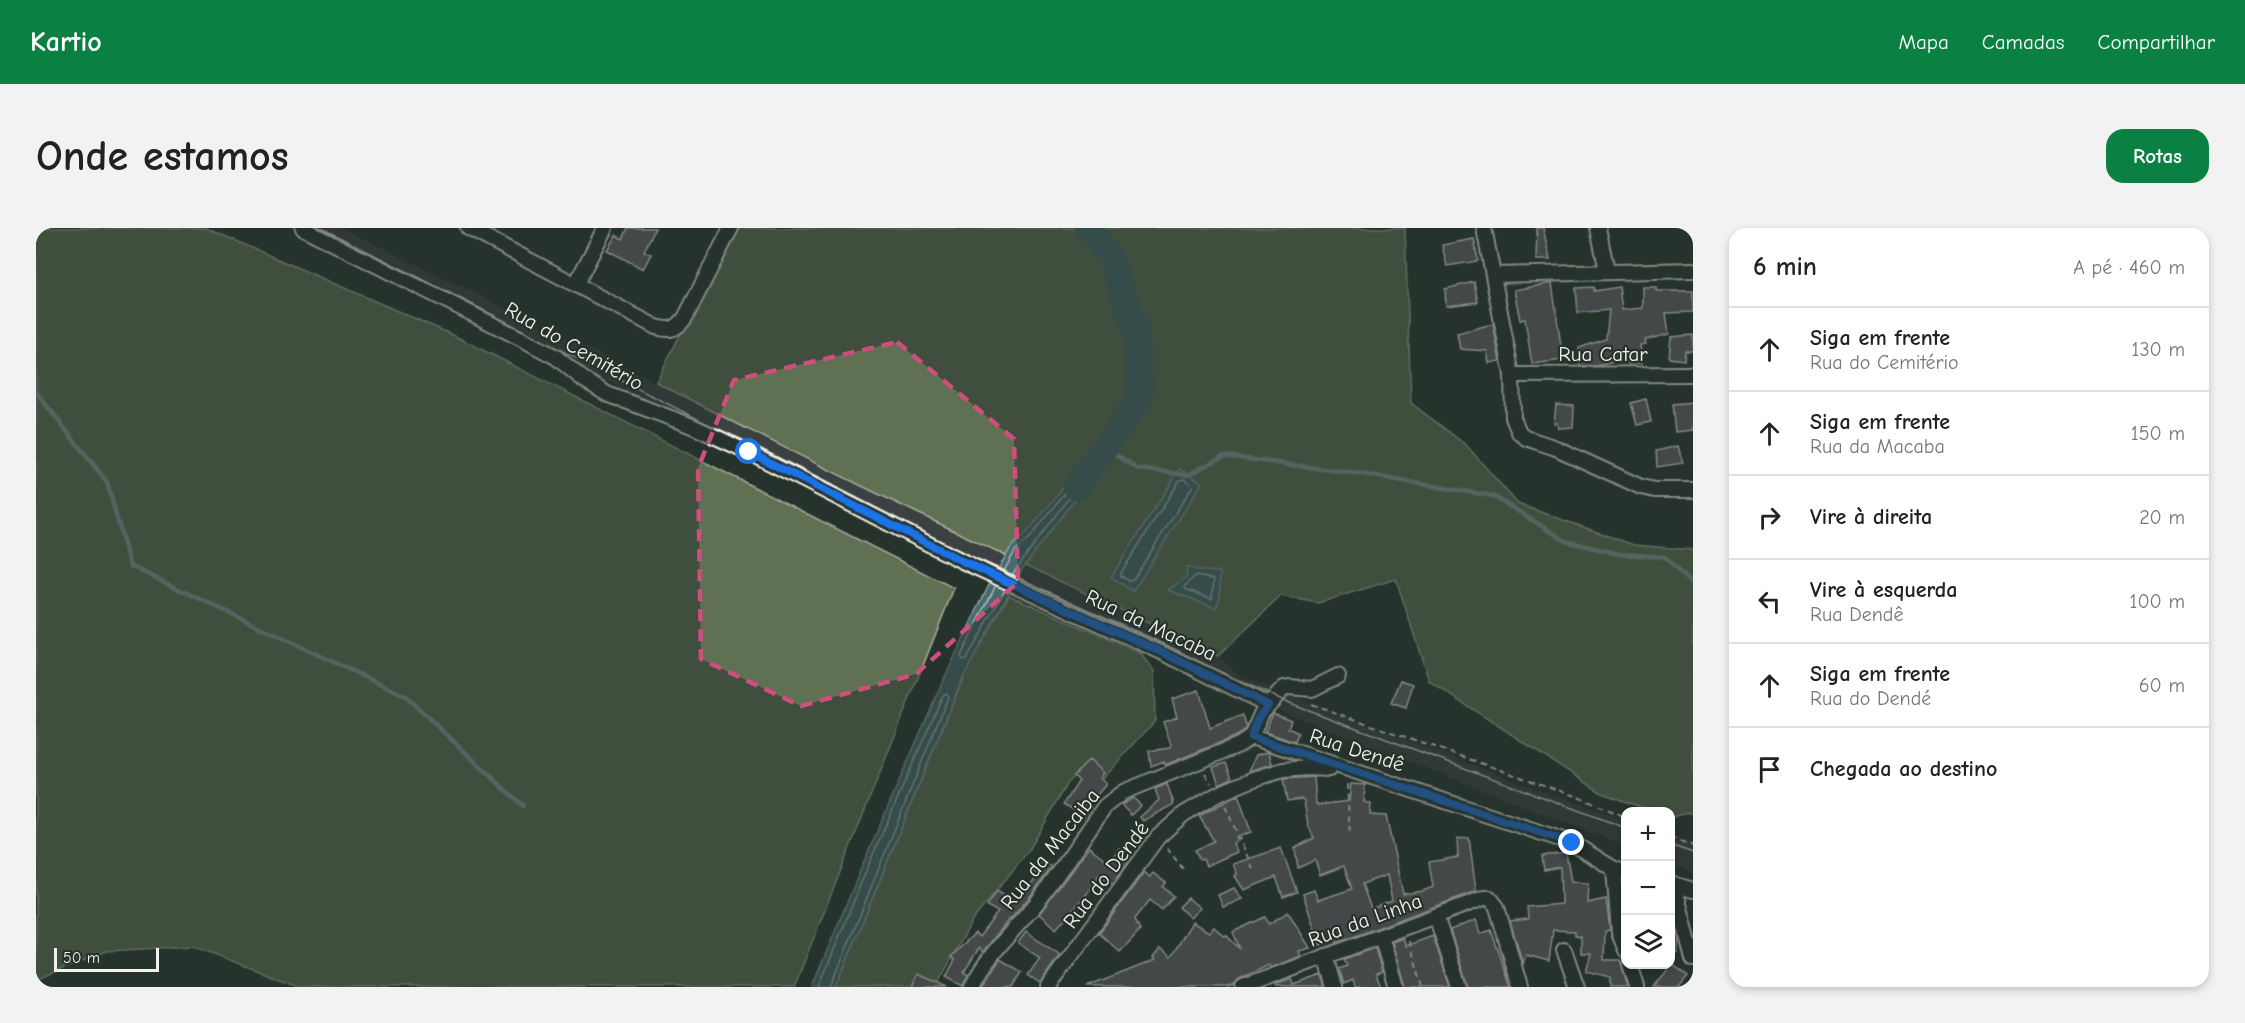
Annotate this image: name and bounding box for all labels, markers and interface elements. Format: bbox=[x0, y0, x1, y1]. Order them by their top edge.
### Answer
text: Kartio bbox=[30, 26, 102, 58]
text: Mapa bbox=[1898, 30, 1949, 54]
text: Camadas bbox=[1982, 30, 2065, 54]
text: Compartilhar bbox=[2098, 30, 2215, 54]
button: Rotas bbox=[2106, 129, 2209, 183]
text: Onde estamos bbox=[36, 132, 289, 181]
text: 6 min bbox=[1753, 252, 1817, 282]
text: A pé · 460 m bbox=[2073, 256, 2185, 279]
street label: Rua do Cemitério bbox=[500, 297, 648, 395]
text: Siga em frente bbox=[1810, 325, 1950, 351]
icon: ahead bbox=[1753, 333, 1786, 366]
text: 130 m bbox=[2132, 338, 2185, 361]
street label: Rua Catar bbox=[1558, 342, 1648, 366]
text: Rua do Cemitério bbox=[1810, 351, 1959, 374]
text: Siga em frente bbox=[1810, 409, 1950, 435]
icon: ahead bbox=[1753, 417, 1786, 450]
text: 150 m bbox=[2131, 422, 2185, 445]
text: Rua da Macaba bbox=[1810, 435, 1945, 458]
route start bbox=[735, 438, 761, 464]
icon: right bbox=[1753, 501, 1786, 534]
text: Vire à direita bbox=[1810, 504, 1932, 530]
text: 20 m bbox=[2139, 506, 2185, 529]
text: Vire à esquerda bbox=[1810, 577, 1958, 603]
street label: Rua da Macaba bbox=[1082, 584, 1220, 666]
icon: left bbox=[1753, 585, 1786, 618]
text: 100 m bbox=[2130, 590, 2185, 613]
text: Rua Dendê bbox=[1810, 603, 1903, 626]
text: Siga em frente bbox=[1810, 661, 1950, 687]
icon: ahead bbox=[1753, 669, 1786, 702]
text: 60 m bbox=[2139, 674, 2185, 697]
text: Rua do Dendé bbox=[1810, 687, 1931, 710]
street label: Rua Dendê bbox=[1307, 723, 1407, 777]
icon: arrive bbox=[1753, 753, 1786, 786]
text: Chegada ao destino bbox=[1810, 756, 1997, 782]
street label: Rua da Macaiba bbox=[996, 784, 1104, 914]
map controls bbox=[1621, 807, 1675, 969]
button: + bbox=[1621, 807, 1675, 861]
street label: Rua do Dendé bbox=[1058, 817, 1154, 933]
route end bbox=[1558, 829, 1584, 855]
button: − bbox=[1621, 861, 1675, 915]
street label: Rua da Linha bbox=[1305, 888, 1425, 952]
button: layers bbox=[1621, 915, 1675, 969]
scale bar bbox=[54, 945, 159, 972]
text: 50 m bbox=[63, 949, 100, 967]

